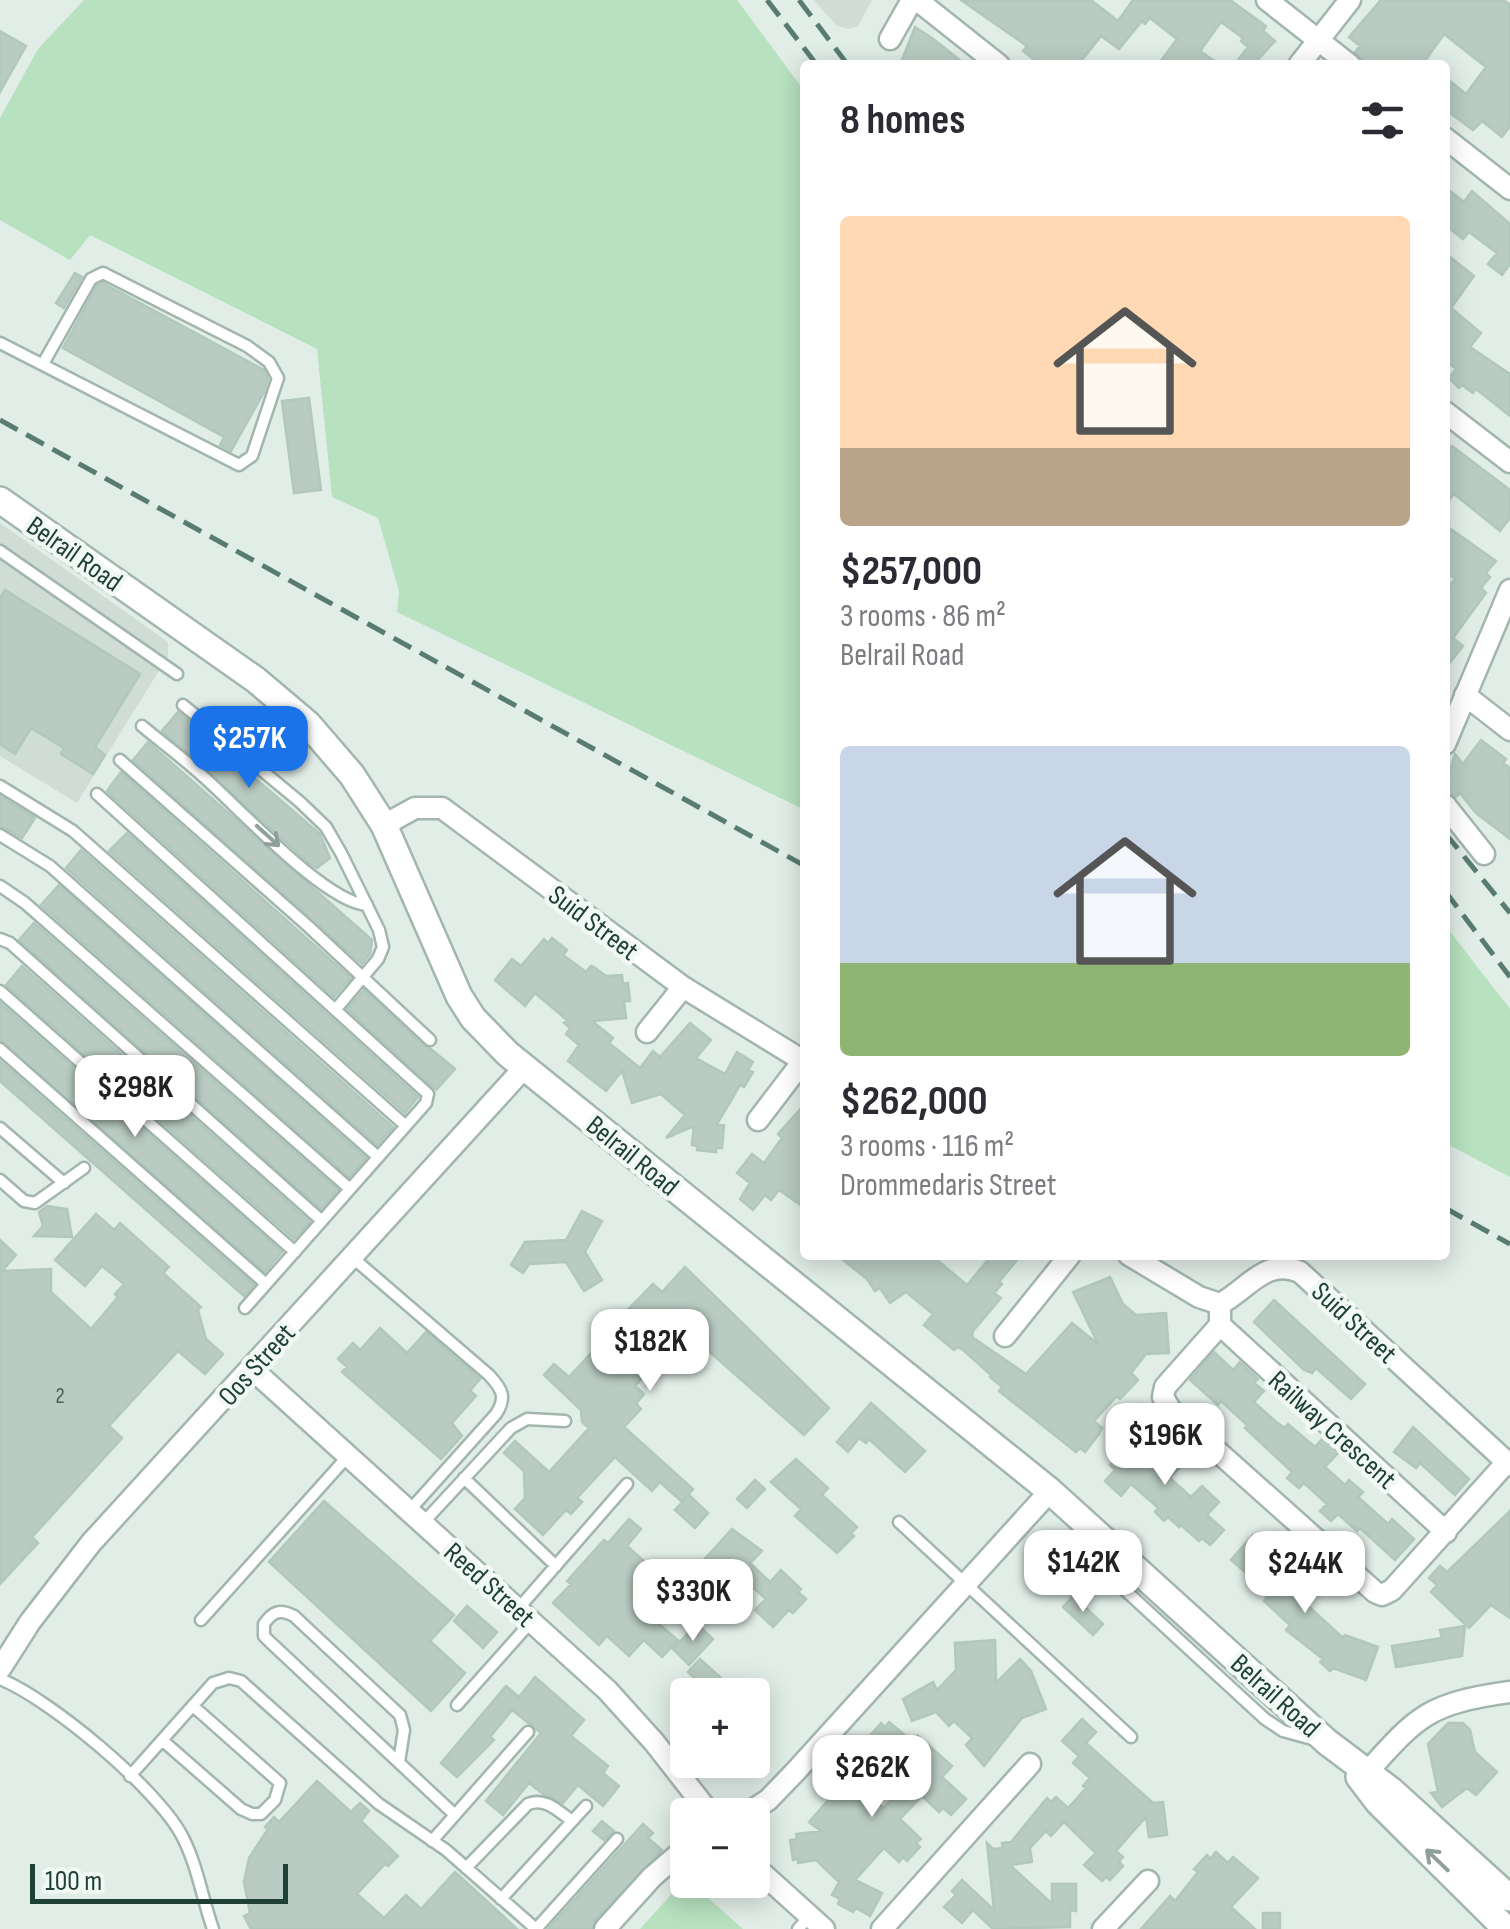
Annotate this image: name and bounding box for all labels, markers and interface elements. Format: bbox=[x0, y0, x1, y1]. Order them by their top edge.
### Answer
icon: filters bbox=[1355, 93, 1410, 148]
text: 8 homes bbox=[840, 95, 965, 146]
icon: home bbox=[1035, 281, 1215, 461]
street label: Belrail Road bbox=[20, 510, 128, 599]
text: $257,000 bbox=[840, 546, 982, 597]
text: 3 rooms · 86 m² bbox=[840, 597, 1006, 636]
text: Belrail Road bbox=[840, 636, 964, 675]
pin: $257K bbox=[179, 706, 319, 791]
text: $257K bbox=[212, 719, 286, 758]
icon: home bbox=[1035, 811, 1215, 991]
one-way arrow bbox=[255, 824, 280, 847]
street label: Suid Street bbox=[542, 879, 645, 968]
pin: $298K bbox=[65, 1055, 205, 1140]
text: $298K bbox=[97, 1068, 173, 1107]
text: $262,000 bbox=[840, 1076, 988, 1127]
street label: Belrail Road bbox=[579, 1109, 685, 1203]
text: 3 rooms · 116 m² bbox=[840, 1127, 1014, 1166]
text: Drommedaris Street bbox=[840, 1166, 1057, 1205]
street label: Suid Street bbox=[1305, 1276, 1403, 1371]
pin: $182K bbox=[580, 1309, 720, 1394]
street label: Oos Street bbox=[212, 1317, 303, 1413]
text: $182K bbox=[613, 1322, 687, 1361]
street label: Railway Crescent bbox=[1261, 1364, 1403, 1496]
house number: 2 bbox=[55, 1383, 65, 1410]
pin: $196K bbox=[1095, 1403, 1235, 1488]
text: $196K bbox=[1128, 1416, 1202, 1455]
pin: $142K bbox=[1013, 1530, 1153, 1615]
pin: $244K bbox=[1235, 1531, 1375, 1616]
street label: Reed Street bbox=[437, 1536, 541, 1634]
text: $142K bbox=[1046, 1543, 1120, 1582]
text: $244K bbox=[1267, 1544, 1343, 1583]
pin: $330K bbox=[623, 1559, 763, 1644]
text: $330K bbox=[655, 1572, 731, 1611]
street label: Belrail Road bbox=[1224, 1647, 1326, 1745]
map controls bbox=[670, 1678, 770, 1898]
button: + bbox=[670, 1678, 770, 1778]
pin: $262K bbox=[802, 1735, 942, 1820]
text: $262K bbox=[834, 1748, 910, 1787]
button: − bbox=[670, 1798, 770, 1898]
one-way arrow bbox=[1426, 1848, 1450, 1872]
scale bar bbox=[30, 1859, 288, 1904]
text: 100 m bbox=[45, 1865, 102, 1898]

